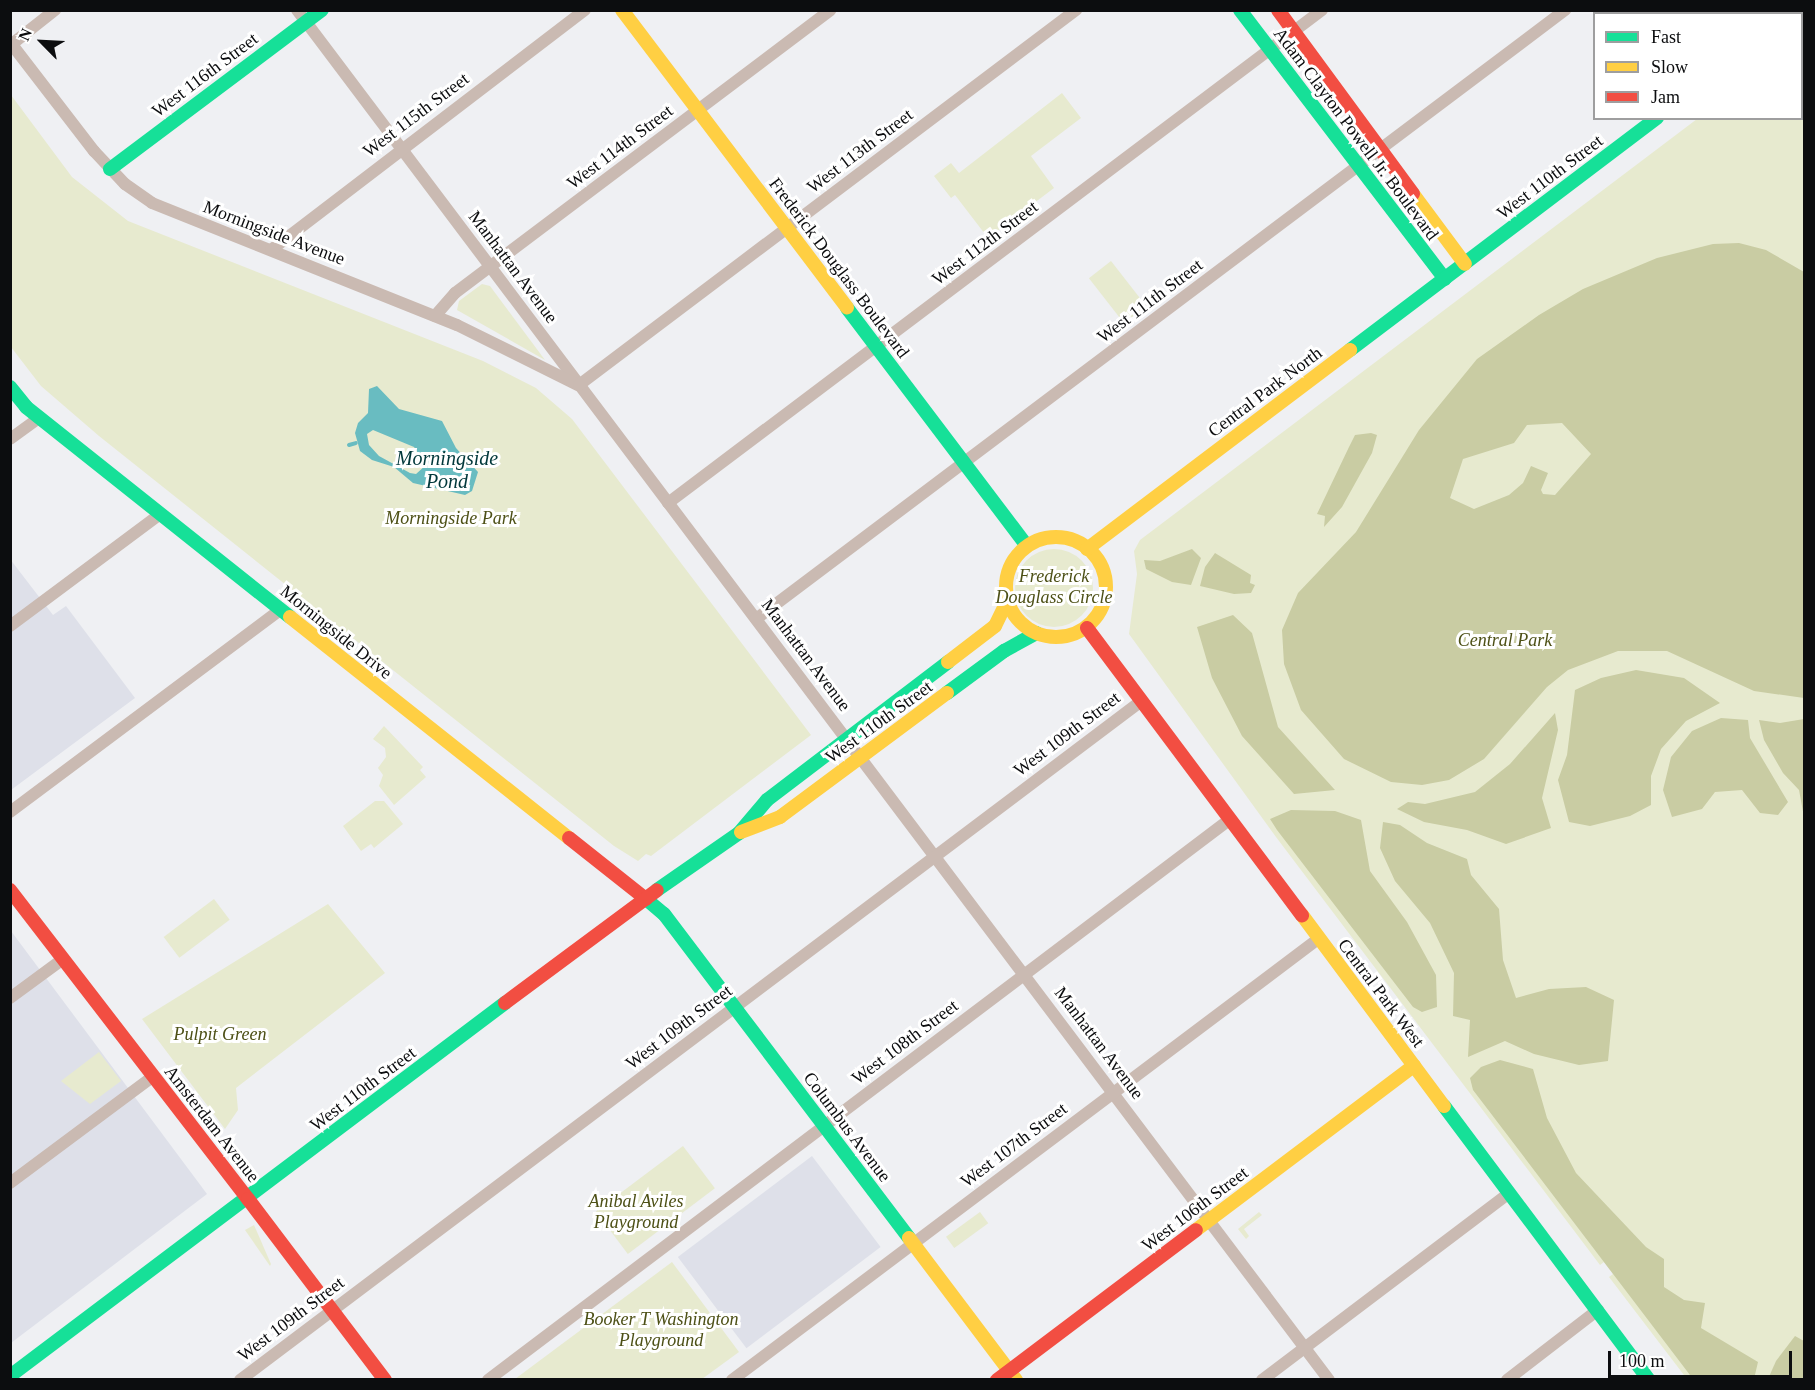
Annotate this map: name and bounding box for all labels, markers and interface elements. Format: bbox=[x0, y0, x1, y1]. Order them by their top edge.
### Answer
north arrow bbox=[12, 12, 72, 72]
legend bbox=[1593, 12, 1803, 120]
street label: Adam Clayton Powell Jr. Boulevard bbox=[1269, 23, 1443, 245]
text: N bbox=[15, 26, 35, 43]
text: Fast bbox=[1651, 27, 1681, 47]
street label: West 116th Street bbox=[148, 28, 262, 122]
text: Slow bbox=[1651, 57, 1688, 77]
street label: West 115th Street bbox=[359, 68, 473, 162]
text: Jam bbox=[1651, 87, 1680, 107]
street label: West 114th Street bbox=[563, 100, 677, 194]
street label: West 113th Street bbox=[803, 104, 917, 198]
street label: West 110th Street bbox=[1493, 130, 1607, 224]
street label: Frederick Douglass Boulevard bbox=[764, 174, 914, 362]
street label: Morningside Avenue bbox=[200, 196, 348, 270]
street label: West 112th Street bbox=[928, 196, 1042, 290]
street label: Manhattan Avenue bbox=[463, 206, 563, 328]
street label: West 111th Street bbox=[1093, 254, 1207, 348]
street label: Central Park North bbox=[1204, 342, 1326, 442]
water label: Morningside Pond bbox=[396, 446, 498, 493]
park label: Morningside Park bbox=[385, 507, 517, 529]
park label: Frederick Douglass Circle bbox=[996, 566, 1112, 608]
street label: Morningside Drive bbox=[276, 580, 396, 684]
street label: Manhattan Avenue bbox=[756, 594, 856, 716]
park label: Central Park bbox=[1458, 629, 1552, 651]
street label: West 110th Street bbox=[821, 676, 937, 768]
street label: West 109th Street bbox=[1010, 687, 1124, 781]
street label: Central Park West bbox=[1333, 934, 1429, 1052]
street label: West 109th Street bbox=[622, 980, 736, 1074]
street label: Manhattan Avenue bbox=[1049, 982, 1149, 1104]
street label: West 108th Street bbox=[848, 995, 962, 1089]
park label: Pulpit Green bbox=[174, 1023, 266, 1045]
street label: West 110th Street bbox=[306, 1042, 420, 1136]
street label: Amsterdam Avenue bbox=[159, 1061, 265, 1187]
street label: Columbus Avenue bbox=[798, 1067, 896, 1187]
street label: West 107th Street bbox=[957, 1098, 1071, 1192]
street label: West 106th Street bbox=[1138, 1162, 1252, 1256]
park label: Anibal Aviles Playground bbox=[588, 1191, 684, 1234]
street label: West 109th Street bbox=[234, 1272, 348, 1366]
park label: Booker T Washington Playground bbox=[583, 1309, 739, 1352]
scale bar bbox=[1611, 1339, 1796, 1377]
text: 100 m bbox=[1619, 1351, 1665, 1371]

